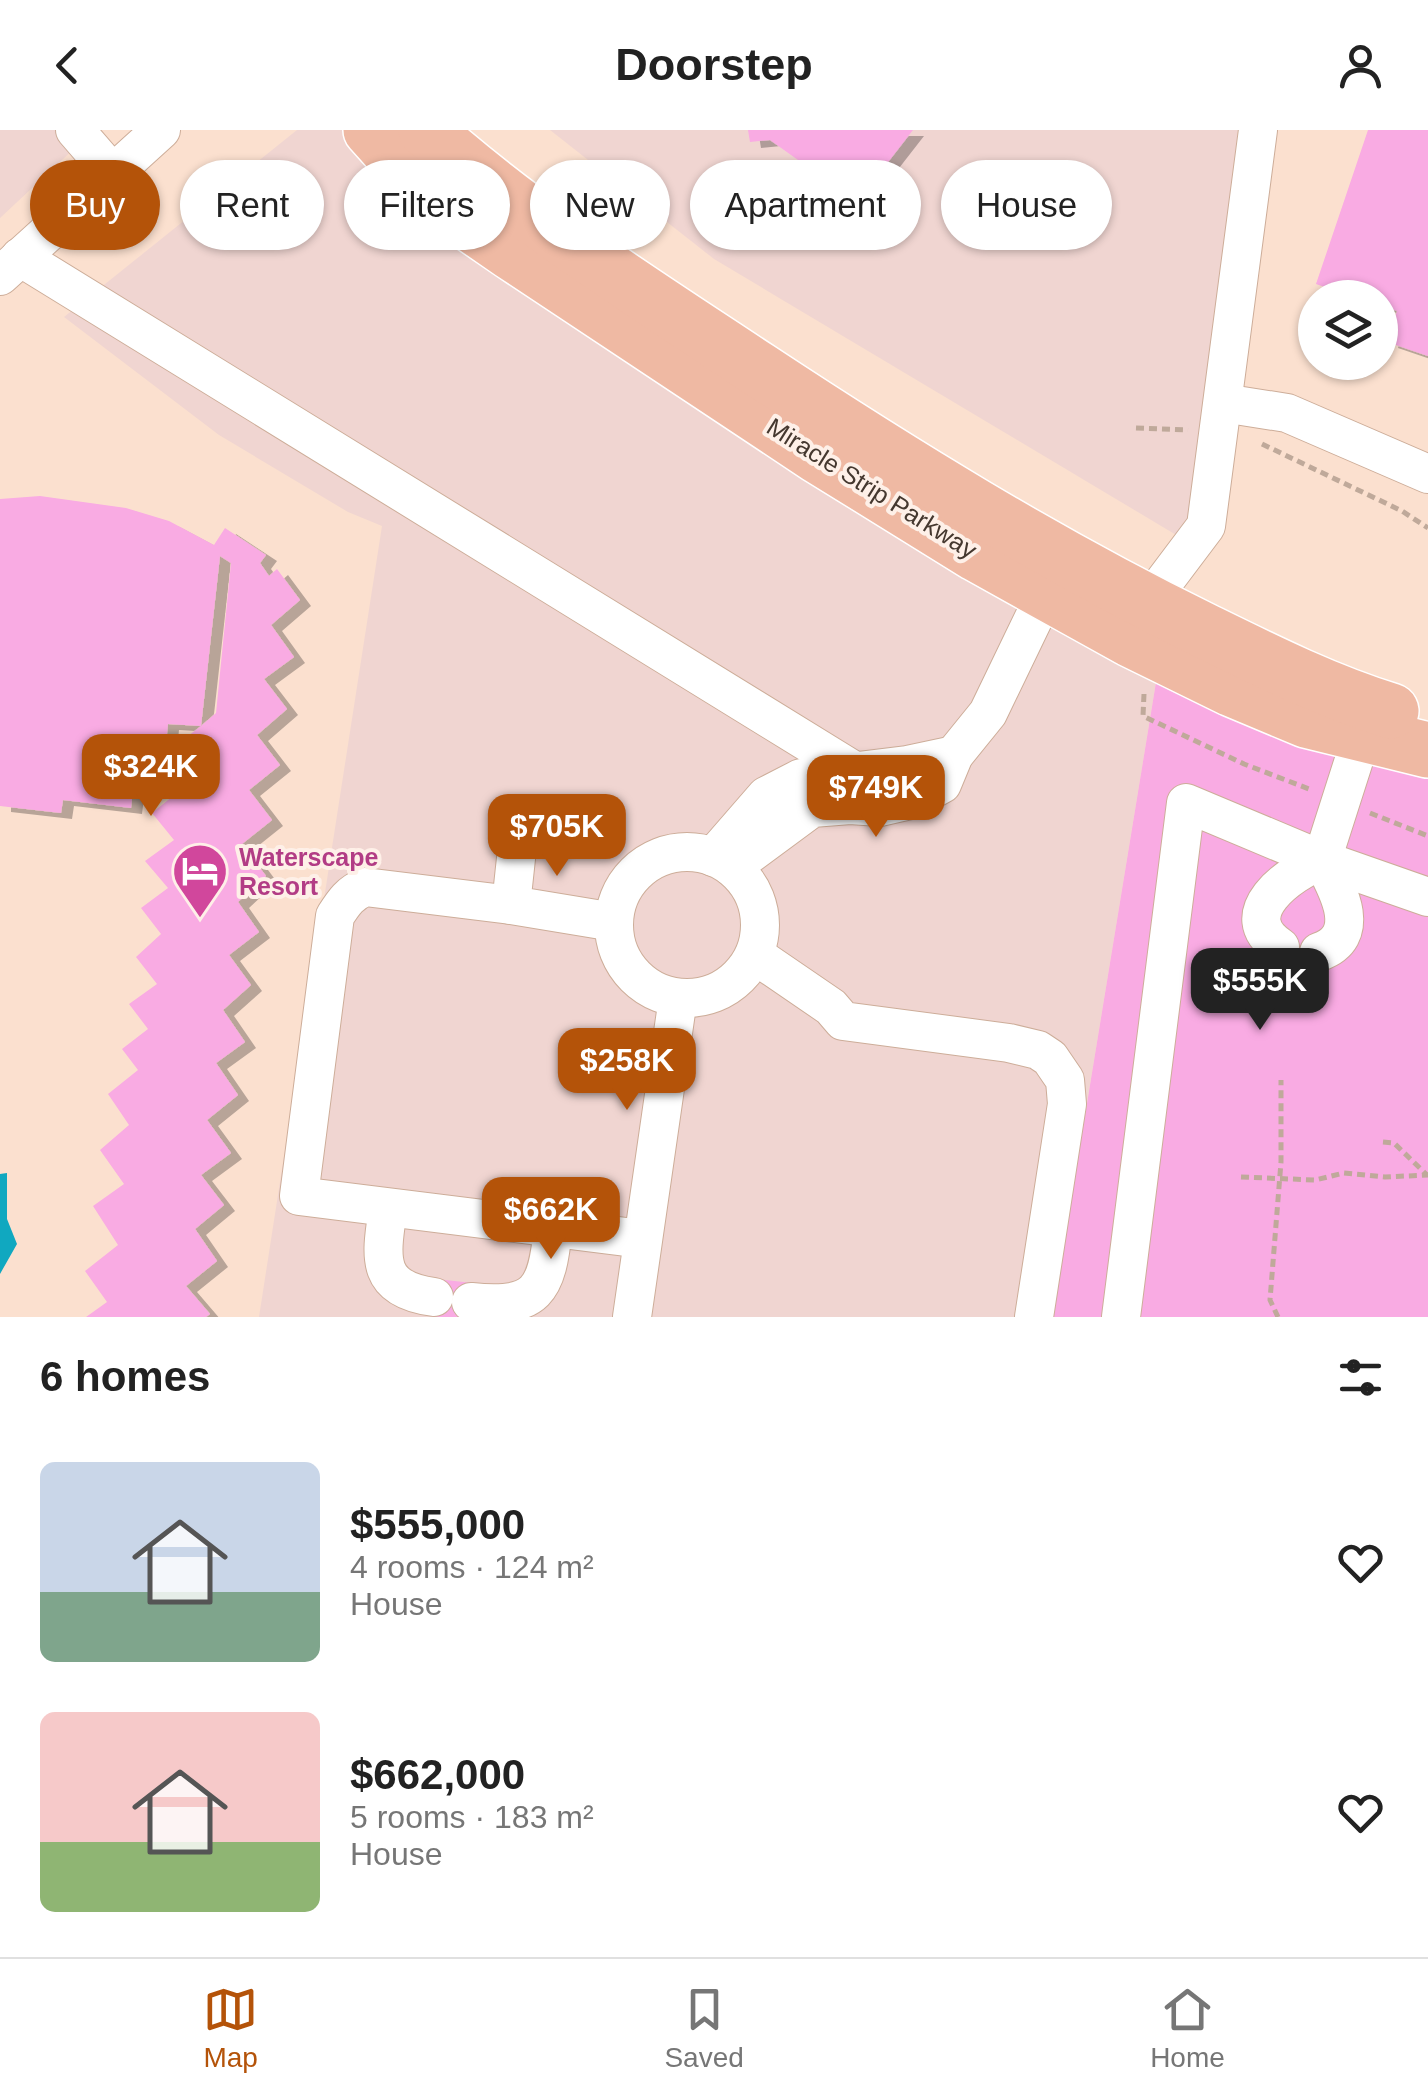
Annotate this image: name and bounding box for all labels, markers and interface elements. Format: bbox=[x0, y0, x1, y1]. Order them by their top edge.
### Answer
icon: back bbox=[40, 38, 95, 93]
icon: person bbox=[1333, 38, 1388, 93]
text: Doorstep bbox=[615, 39, 813, 90]
chip: Buy bbox=[30, 160, 160, 250]
chip: Rent bbox=[180, 160, 324, 250]
chip: Filters bbox=[344, 160, 510, 250]
chip: New bbox=[530, 160, 670, 250]
chip: Apartment bbox=[690, 160, 921, 250]
chip: House bbox=[941, 160, 1112, 250]
map controls bbox=[1298, 280, 1398, 380]
button: layers bbox=[1298, 280, 1398, 380]
street label: Miracle Strip Parkway bbox=[762, 412, 982, 564]
pin: $324K bbox=[81, 734, 221, 819]
text: $324K bbox=[104, 748, 198, 784]
pin: $749K bbox=[806, 755, 946, 840]
text: $749K bbox=[829, 769, 923, 805]
pin: $705K bbox=[487, 794, 627, 879]
text: $705K bbox=[510, 808, 604, 844]
hotel icon: Waterscape Resort bbox=[170, 841, 230, 920]
place label: Waterscape Resort bbox=[239, 843, 379, 900]
pin: $555K bbox=[1190, 948, 1330, 1033]
text: $555K bbox=[1213, 962, 1307, 998]
pin: $258K bbox=[557, 1028, 697, 1113]
text: $258K bbox=[580, 1042, 674, 1078]
pin: $662K bbox=[481, 1177, 621, 1262]
text: $662K bbox=[504, 1191, 598, 1227]
icon: filters bbox=[1333, 1350, 1388, 1405]
text: 6 homes bbox=[40, 1353, 210, 1400]
text: $555,000 bbox=[350, 1501, 525, 1548]
icon: home bbox=[120, 1502, 240, 1622]
icon: heart bbox=[1333, 1535, 1388, 1590]
text: 4 rooms · 124 m² bbox=[350, 1549, 594, 1585]
text: House bbox=[350, 1586, 443, 1622]
text: $662,000 bbox=[350, 1751, 525, 1798]
icon: home bbox=[120, 1752, 240, 1872]
icon: heart bbox=[1333, 1785, 1388, 1840]
text: 5 rooms · 183 m² bbox=[350, 1799, 594, 1835]
text: House bbox=[350, 1836, 443, 1872]
tab: Map bbox=[203, 1982, 258, 2074]
tab: Saved bbox=[664, 1982, 744, 2074]
tab: Home bbox=[1150, 1982, 1225, 2074]

